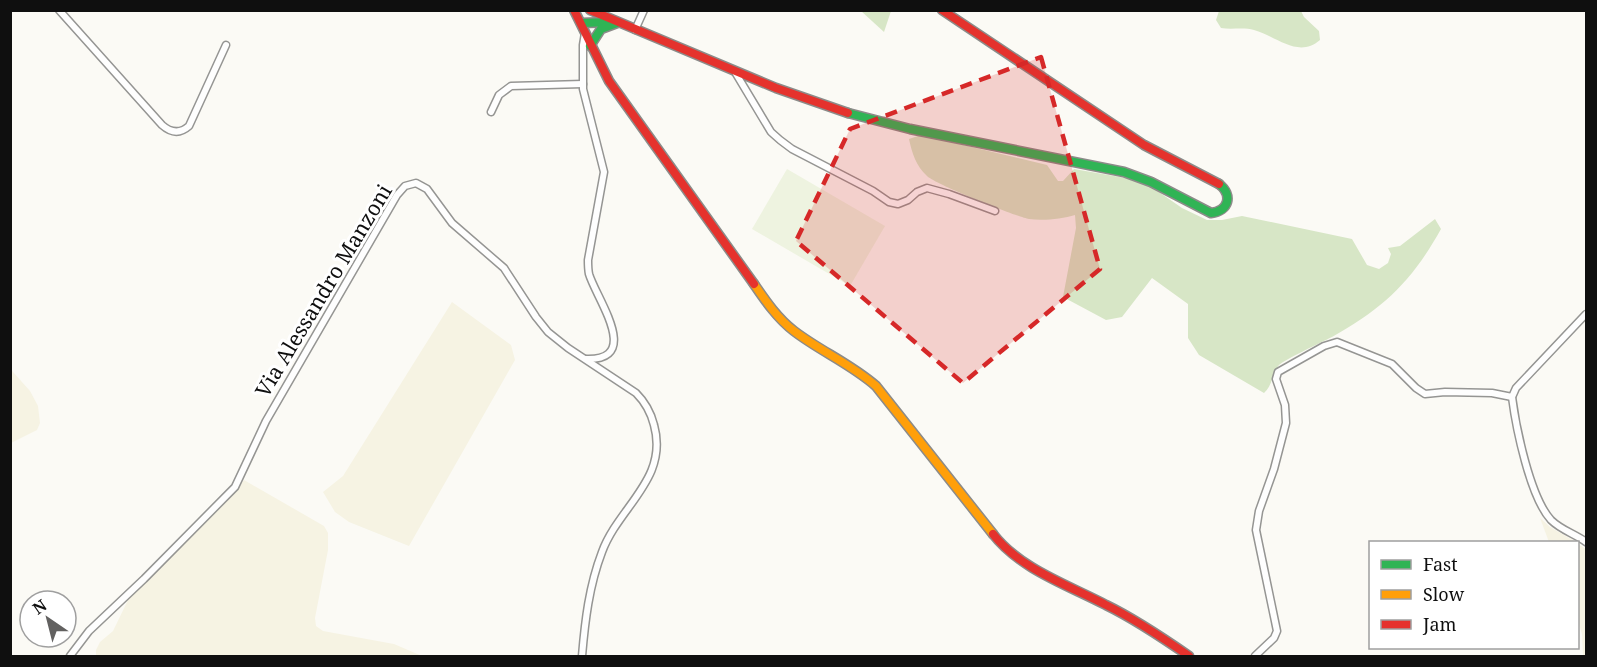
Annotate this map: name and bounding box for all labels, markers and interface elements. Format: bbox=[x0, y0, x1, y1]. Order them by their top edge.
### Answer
street label: Via Alessandro Manzoni bbox=[248, 179, 398, 402]
legend bbox=[1369, 541, 1579, 649]
text: Fast bbox=[1423, 552, 1458, 576]
text: Slow bbox=[1423, 582, 1465, 606]
north arrow bbox=[18, 589, 78, 649]
text: N bbox=[28, 594, 51, 619]
text: Jam bbox=[1422, 612, 1457, 636]

